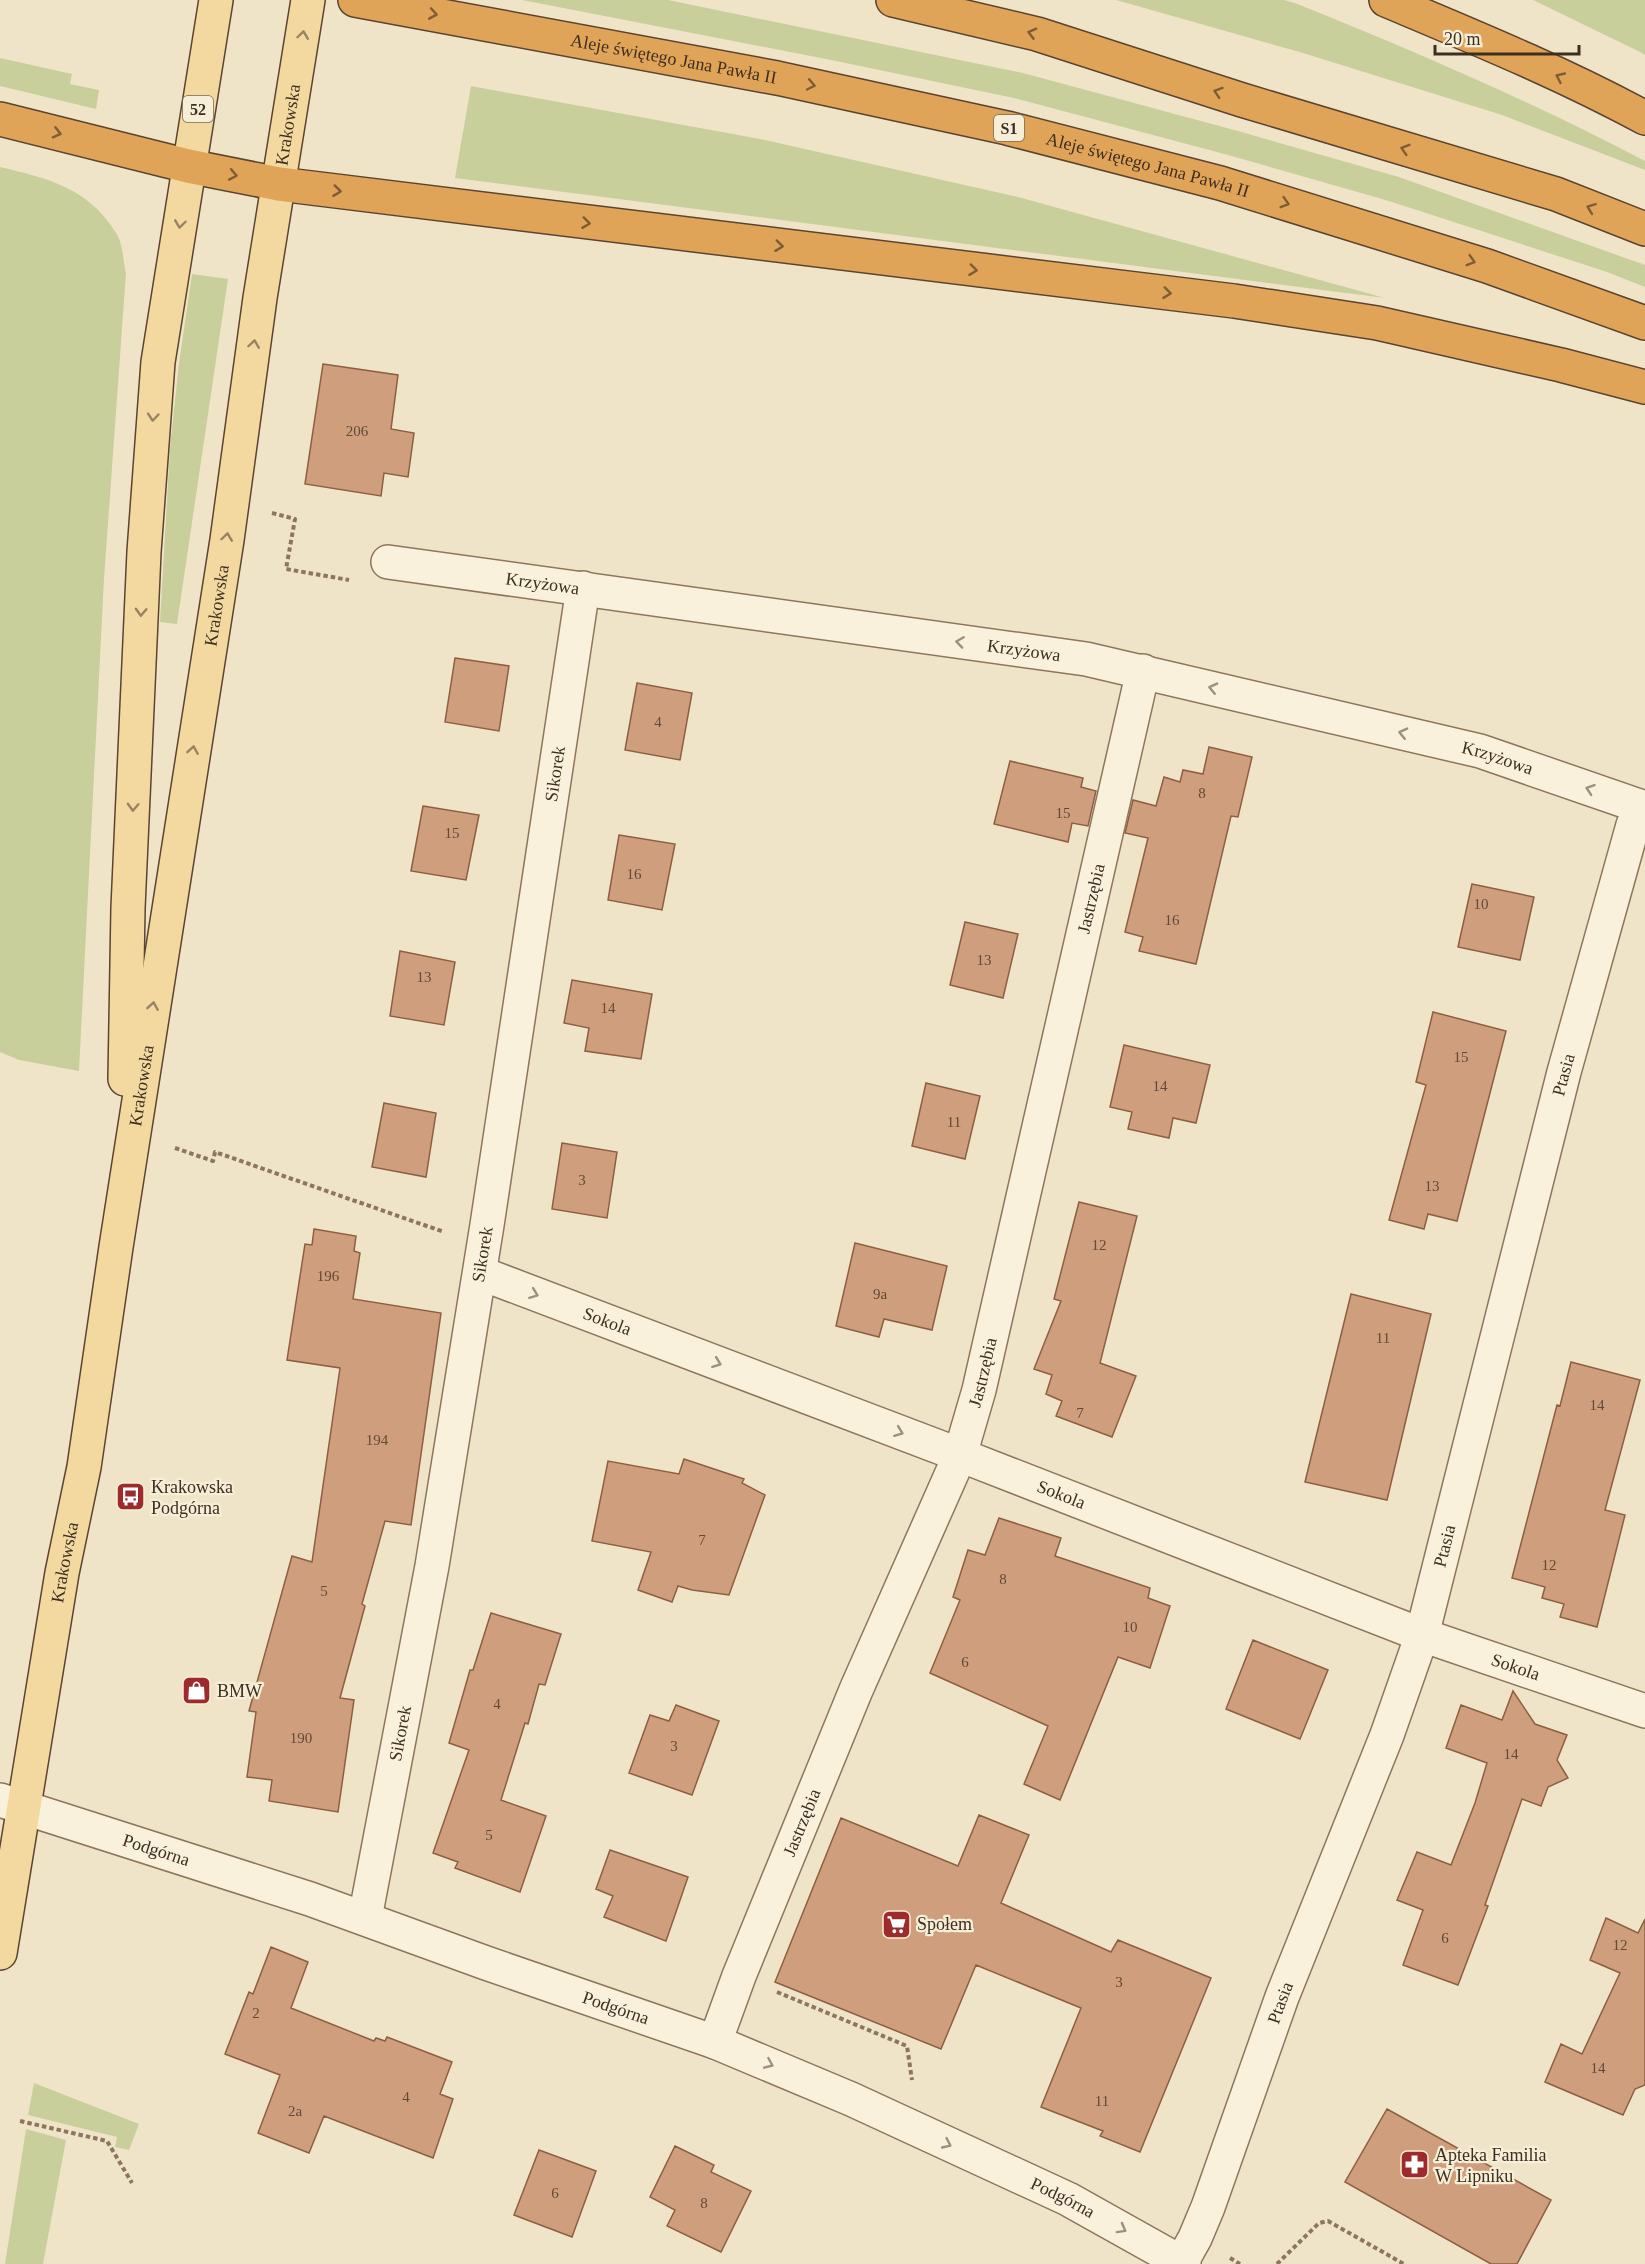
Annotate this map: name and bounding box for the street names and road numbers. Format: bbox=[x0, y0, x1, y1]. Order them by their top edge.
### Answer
street label: Aleje świętego Jana Pawła II bbox=[569, 30, 778, 88]
street label: Krakowska bbox=[272, 83, 304, 167]
road number: 52 bbox=[183, 96, 213, 122]
road number: S1 bbox=[994, 115, 1024, 141]
street label: Aleje świętego Jana Pawła II bbox=[1044, 129, 1252, 201]
street label: Krakowska bbox=[200, 563, 233, 648]
street label: Krzyżowa bbox=[504, 568, 581, 598]
street label: Krzyżowa bbox=[986, 635, 1062, 665]
street label: Krzyżowa bbox=[1460, 737, 1536, 779]
street label: Sikorek bbox=[541, 745, 569, 803]
street label: Jastrzębia bbox=[1073, 862, 1109, 935]
street label: Krakowska bbox=[125, 1044, 158, 1128]
street label: Ptasia bbox=[1548, 1051, 1579, 1098]
street label: Sikorek bbox=[468, 1225, 497, 1284]
street label: Sokola bbox=[580, 1303, 634, 1339]
street label: Jastrzębia bbox=[965, 1336, 1001, 1410]
street label: Sokola bbox=[1034, 1476, 1088, 1513]
street label: Krakowska bbox=[47, 1520, 82, 1604]
street label: Ptasia bbox=[1430, 1523, 1459, 1569]
street label: Sokola bbox=[1489, 1649, 1542, 1684]
street label: Sikorek bbox=[385, 1704, 415, 1763]
street label: Jastrzębia bbox=[779, 1786, 824, 1859]
street label: Podgórna bbox=[120, 1830, 192, 1870]
street label: Ptasia bbox=[1263, 1979, 1297, 2026]
street label: Podgórna bbox=[580, 1987, 652, 2028]
street label: Podgórna bbox=[1028, 2173, 1098, 2222]

